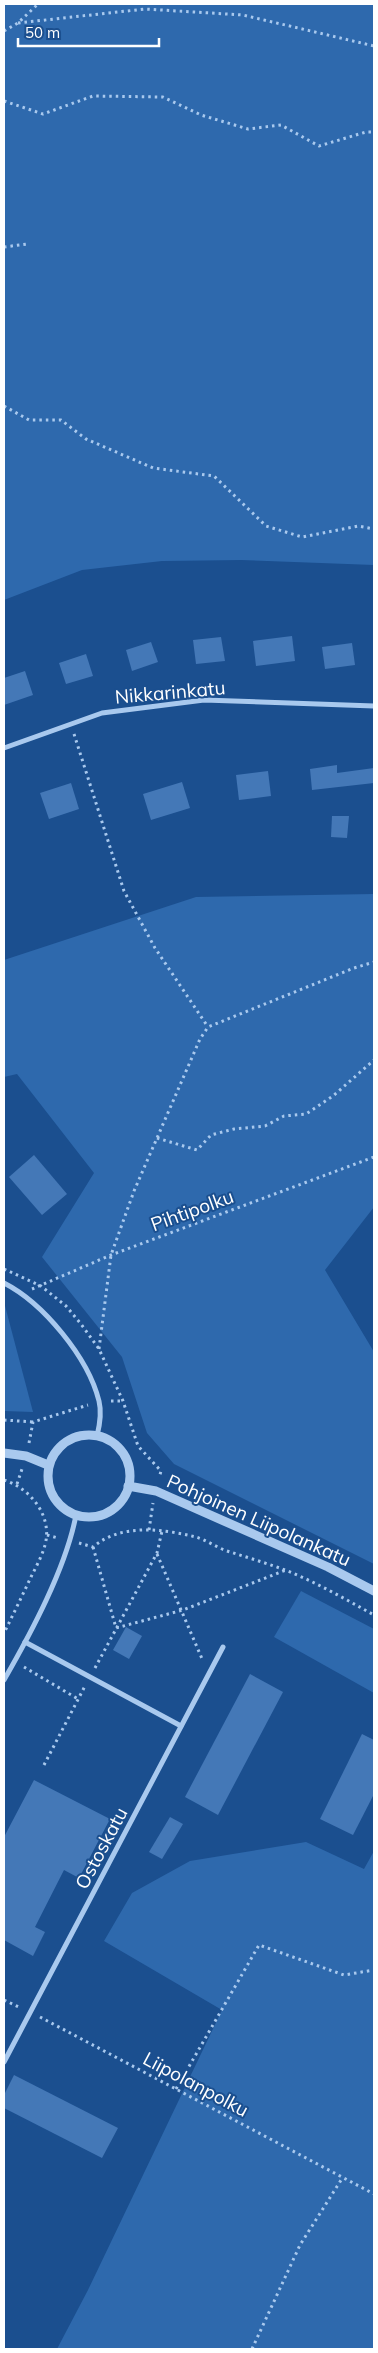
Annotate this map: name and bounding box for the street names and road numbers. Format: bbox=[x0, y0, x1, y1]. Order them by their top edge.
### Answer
street label: Nikkarinkatu bbox=[114, 675, 226, 709]
street label: Pihtipolku bbox=[147, 1184, 237, 1236]
street label: Pohjoinen Liipolankatu bbox=[163, 1469, 355, 1571]
street label: Ostoskatu bbox=[69, 1803, 133, 1893]
street label: Liipolanpolku bbox=[139, 2046, 253, 2122]

